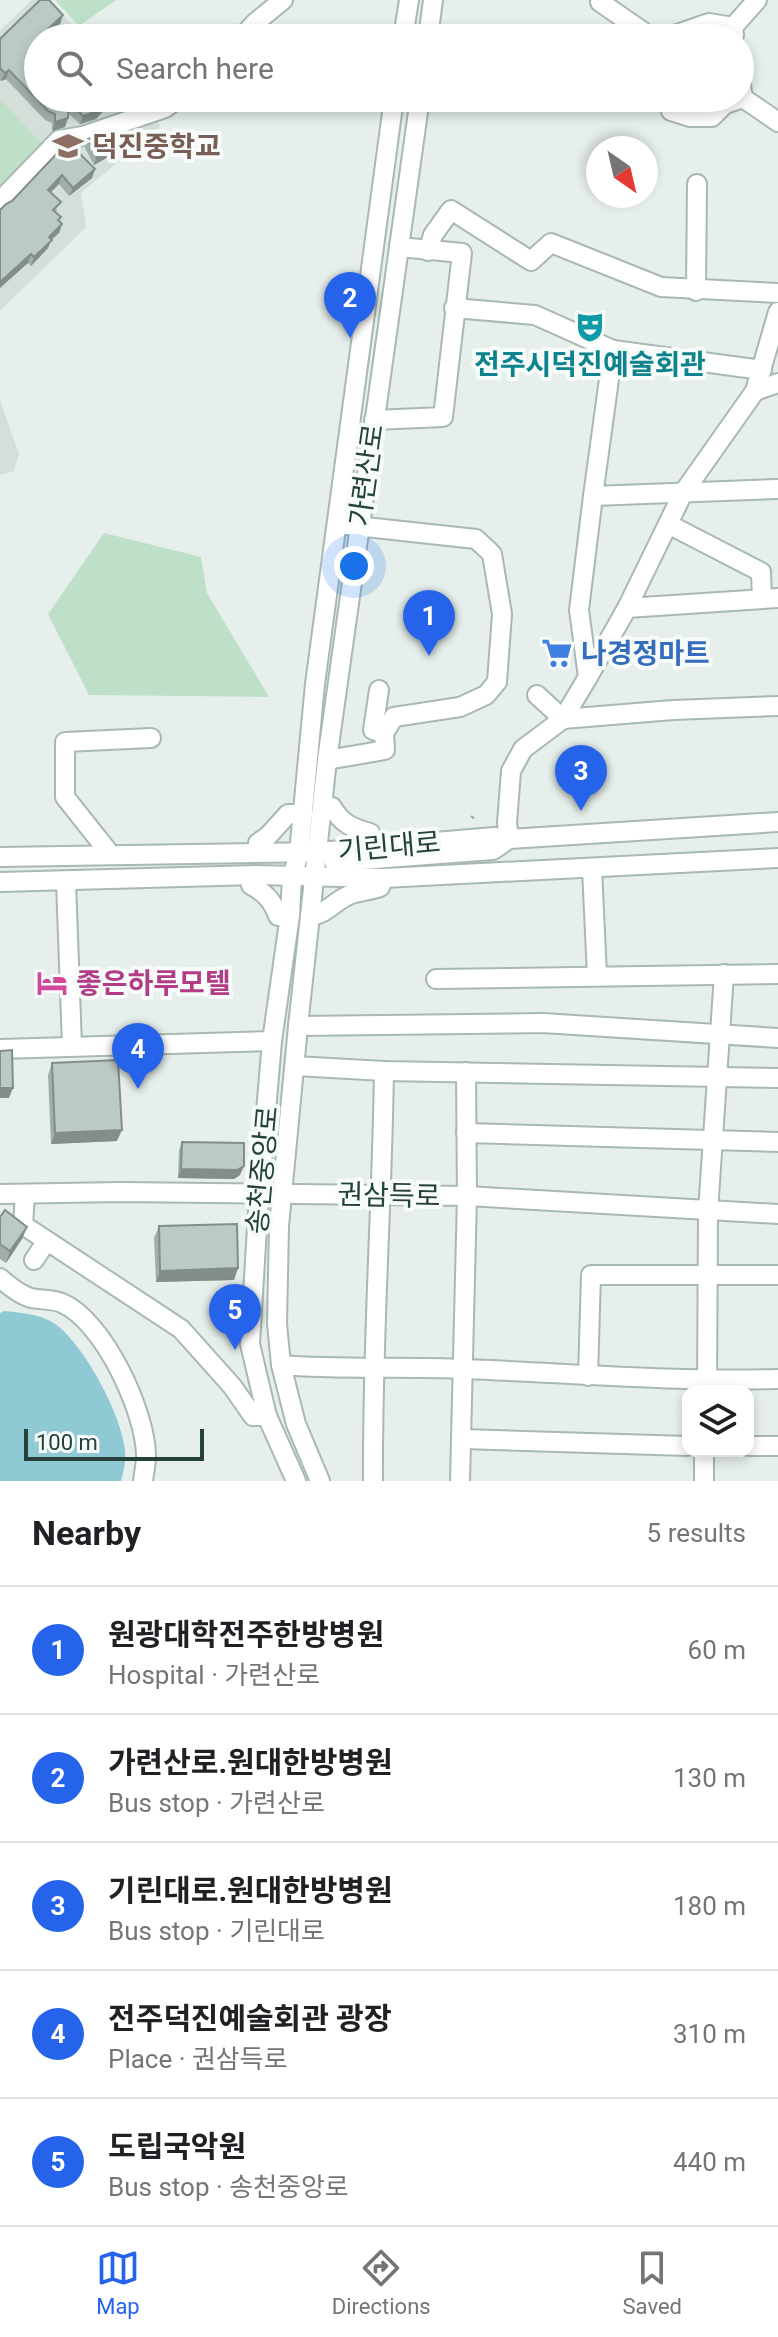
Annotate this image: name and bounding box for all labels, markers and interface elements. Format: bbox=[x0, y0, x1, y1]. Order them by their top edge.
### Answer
search box bbox=[24, 24, 754, 112]
icon: search bbox=[52, 46, 96, 90]
text: Search here bbox=[116, 51, 274, 86]
school or university icon: 덕진중학교 bbox=[51, 129, 85, 163]
place label: 덕진중학교 bbox=[92, 130, 221, 163]
north arrow bbox=[586, 136, 658, 208]
pin: 2 bbox=[324, 272, 376, 338]
theatre icon: 전주시덕진예술회관 bbox=[573, 310, 607, 344]
place label: 전주시덕진예술회관 bbox=[474, 348, 706, 381]
street label: 가련산로 bbox=[343, 422, 390, 528]
your location bbox=[334, 546, 374, 586]
pin: 1 bbox=[403, 590, 455, 656]
supermarket icon: 나경정마트 bbox=[540, 636, 574, 670]
place label: 나경정마트 bbox=[581, 637, 710, 670]
pin: 3 bbox=[555, 745, 607, 811]
street label: 기린대로 bbox=[336, 826, 442, 867]
hotel icon: 좋은하루모텔 bbox=[35, 966, 69, 1000]
place label: 좋은하루모텔 bbox=[76, 967, 231, 1000]
pin: 4 bbox=[112, 1023, 164, 1089]
street label: 송천중앙로 bbox=[240, 1104, 285, 1236]
street label: 권삼득로 bbox=[337, 1178, 441, 1213]
pin: 5 bbox=[209, 1284, 261, 1350]
map controls bbox=[682, 1385, 754, 1457]
button: layers bbox=[682, 1385, 754, 1457]
scale bar bbox=[24, 1425, 204, 1461]
text: 100 m bbox=[36, 1430, 98, 1455]
text: Nearby bbox=[32, 1513, 141, 1553]
text: 5 results bbox=[647, 1518, 746, 1548]
text: 원광대학전주한방병원 bbox=[108, 1617, 384, 1652]
text: 1 bbox=[51, 1635, 65, 1665]
text: 60 m bbox=[688, 1635, 746, 1665]
text: Hospital · 가련산로 bbox=[108, 1660, 320, 1690]
text: 가련산로.원대한방병원 bbox=[108, 1745, 393, 1780]
text: 2 bbox=[51, 1763, 65, 1793]
text: 130 m bbox=[673, 1763, 746, 1793]
text: Bus stop · 가련산로 bbox=[108, 1788, 325, 1818]
text: 기린대로.원대한방병원 bbox=[108, 1873, 393, 1908]
text: 3 bbox=[51, 1891, 65, 1921]
text: 180 m bbox=[673, 1891, 746, 1921]
text: Bus stop · 기린대로 bbox=[108, 1916, 325, 1946]
text: 전주덕진예술회관 광장 bbox=[108, 2001, 391, 2036]
text: 4 bbox=[51, 2019, 65, 2049]
text: 310 m bbox=[673, 2019, 746, 2049]
text: Place · 권삼득로 bbox=[108, 2044, 288, 2074]
text: 도립국악원 bbox=[108, 2129, 246, 2164]
text: 5 bbox=[51, 2147, 65, 2177]
text: 440 m bbox=[673, 2147, 746, 2177]
text: Bus stop · 송천중앙로 bbox=[108, 2172, 349, 2202]
tab: Map bbox=[96, 2246, 140, 2319]
tab: Directions bbox=[332, 2246, 431, 2319]
tab: Saved bbox=[623, 2246, 682, 2319]

